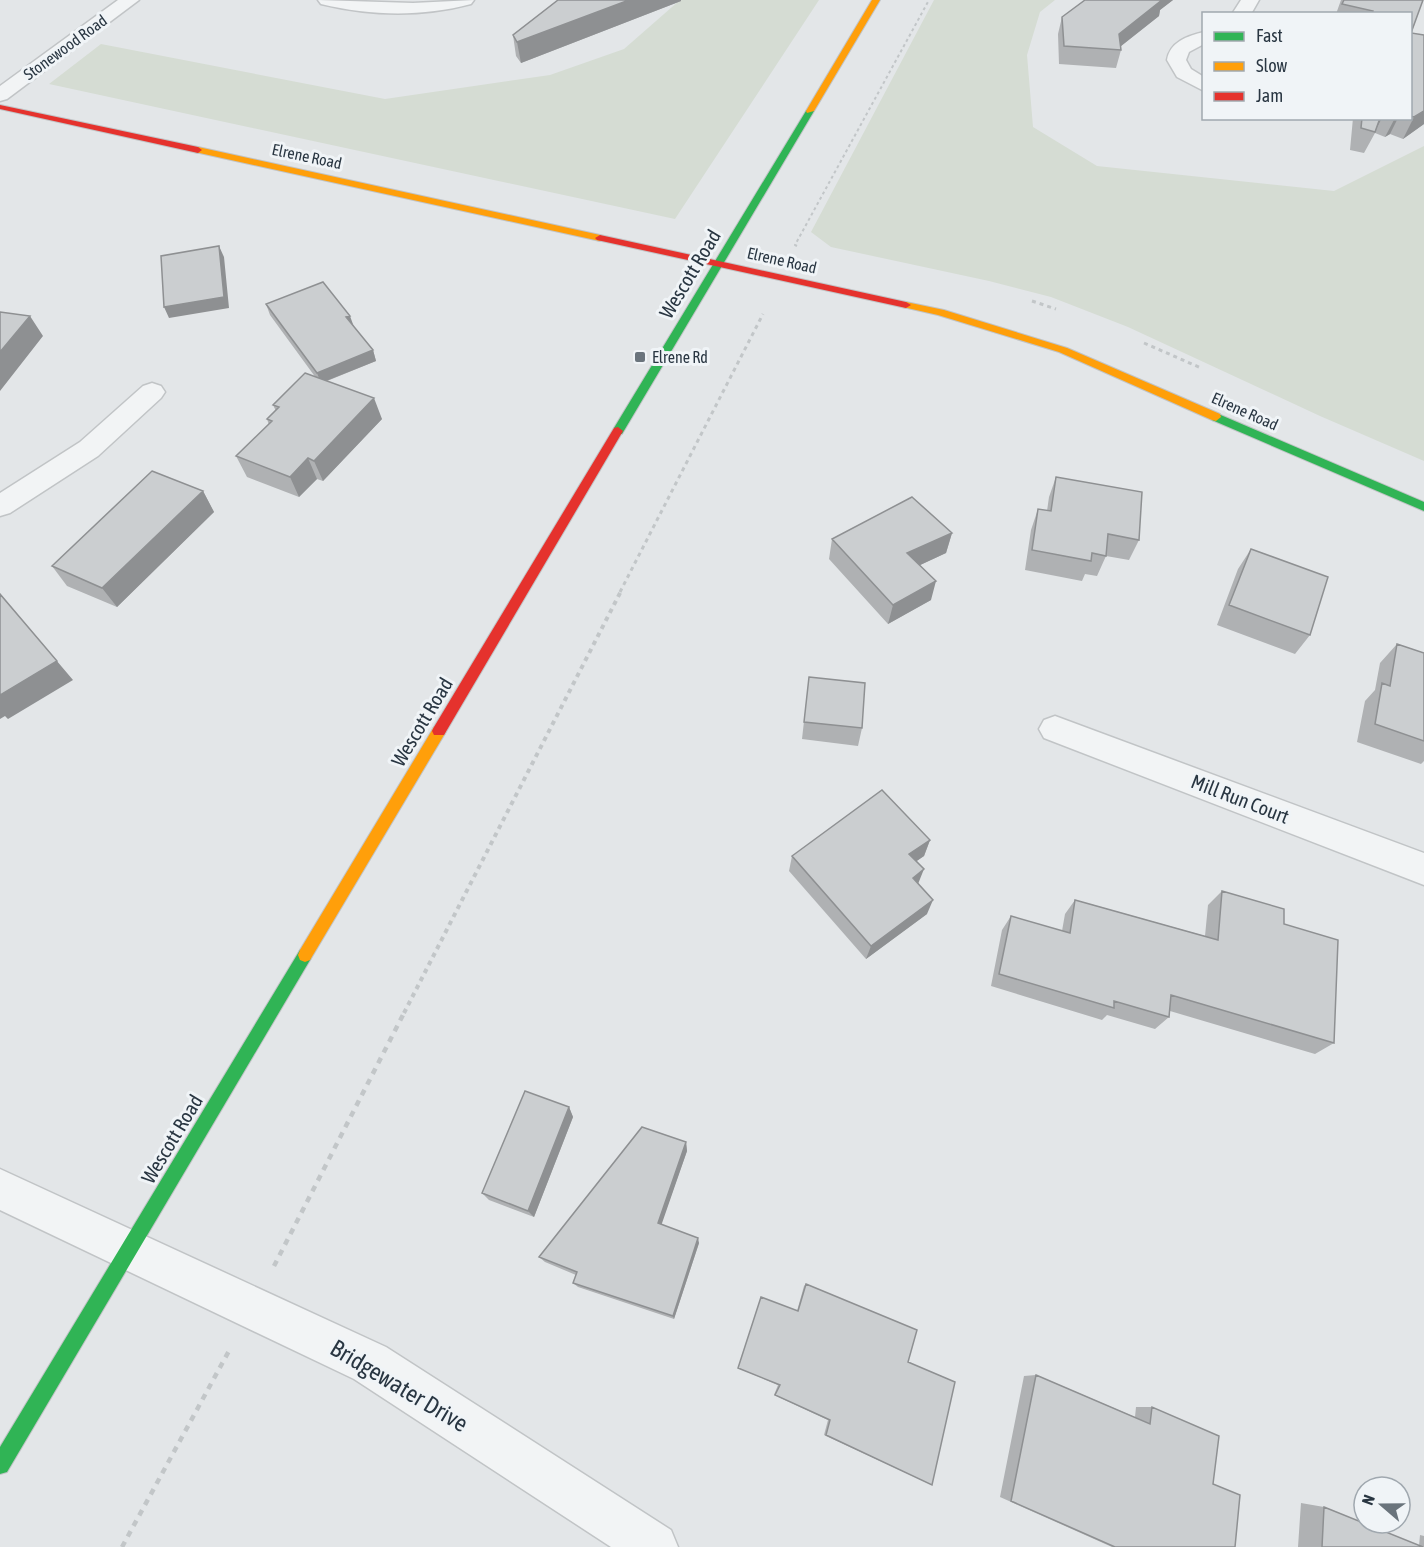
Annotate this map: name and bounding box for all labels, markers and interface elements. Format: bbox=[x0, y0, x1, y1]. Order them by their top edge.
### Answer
street label: Stonewood Road bbox=[20, 11, 110, 83]
legend bbox=[1202, 12, 1412, 120]
text: Fast bbox=[1256, 25, 1283, 46]
text: Slow bbox=[1256, 55, 1287, 76]
text: Jam bbox=[1256, 85, 1283, 106]
street label: Elrene Road bbox=[270, 140, 344, 172]
street label: Wescott Road bbox=[654, 225, 725, 322]
street label: Elrene Road bbox=[745, 243, 819, 277]
place label: Elrene Rd bbox=[652, 348, 708, 366]
marker: Elrene Rd bbox=[633, 350, 647, 364]
street label: Elrene Road bbox=[1209, 388, 1281, 434]
street label: Wescott Road bbox=[386, 673, 457, 770]
street label: Mill Run Court bbox=[1188, 769, 1293, 828]
street label: Wescott Road bbox=[136, 1090, 207, 1187]
street label: Bridgewater Drive bbox=[326, 1334, 473, 1437]
north arrow bbox=[1352, 1475, 1412, 1535]
text: N bbox=[1358, 1492, 1378, 1507]

